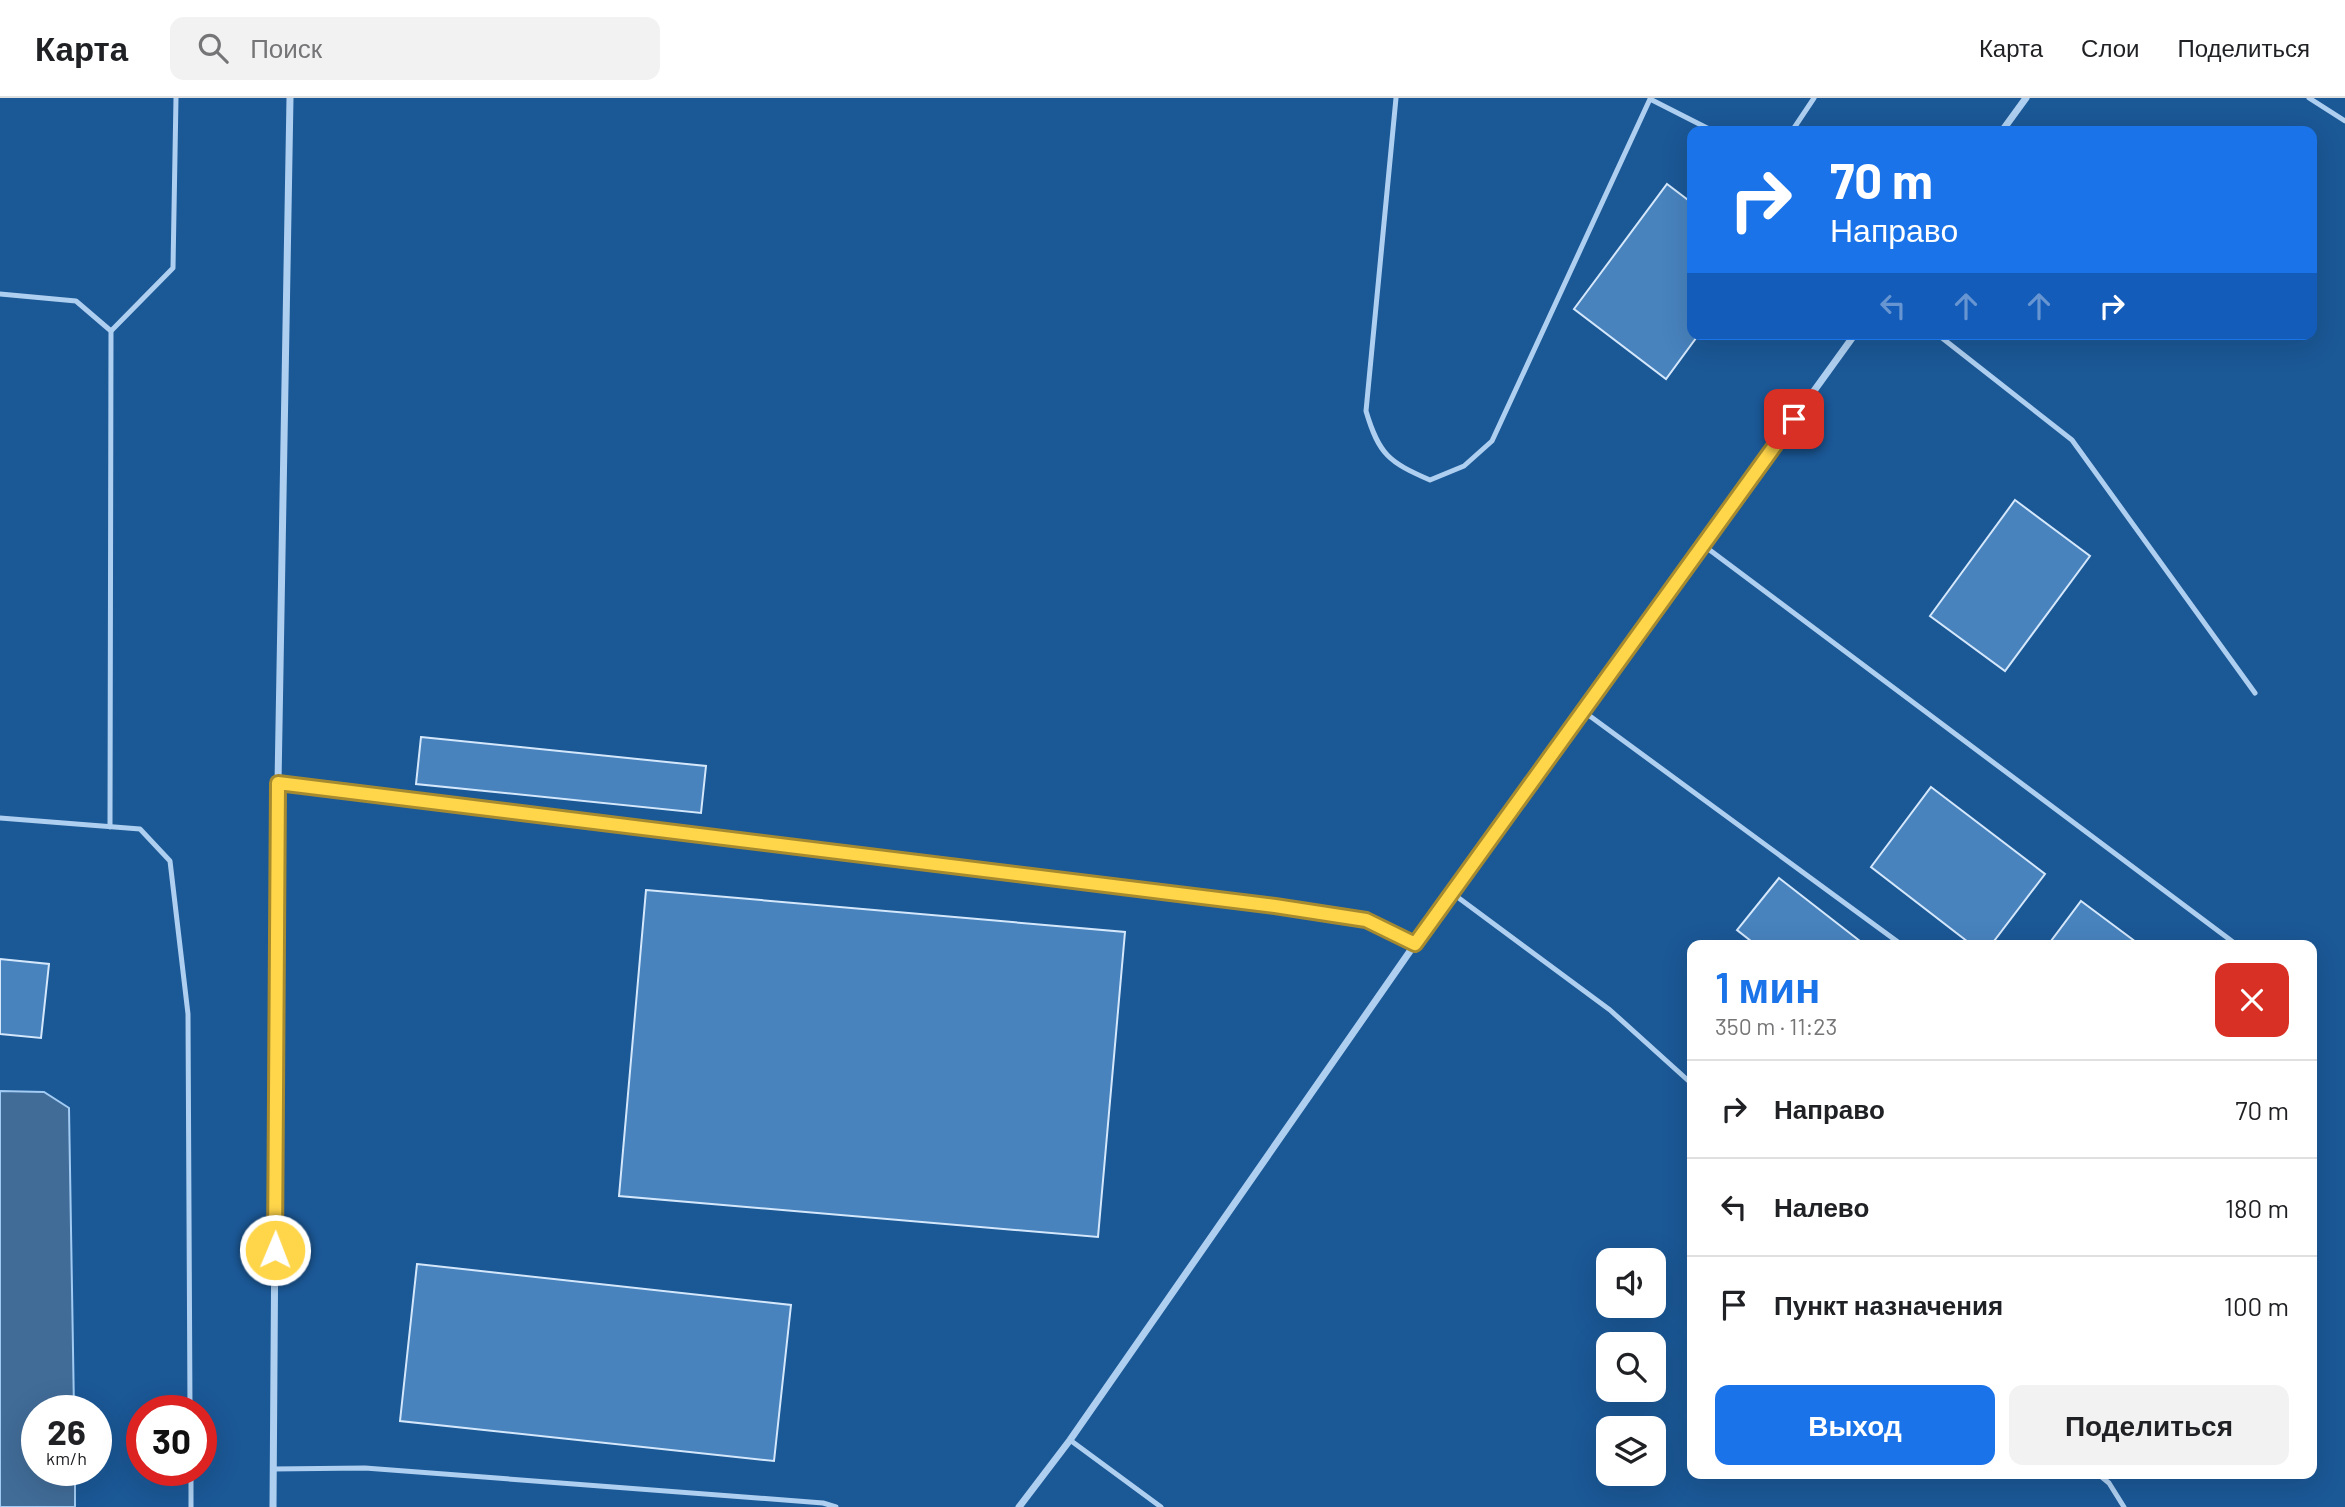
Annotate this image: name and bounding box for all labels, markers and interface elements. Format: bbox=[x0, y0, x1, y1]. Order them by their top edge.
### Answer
search box bbox=[170, 17, 660, 80]
text: Карта bbox=[35, 28, 128, 68]
icon: search bbox=[194, 29, 232, 67]
text: Поиск bbox=[250, 32, 322, 63]
text: Карта bbox=[1979, 33, 2043, 62]
text: Слои bbox=[2081, 33, 2139, 62]
text: Поделиться bbox=[2177, 33, 2310, 62]
text: 70 m bbox=[1830, 150, 1933, 209]
icon: right bbox=[1715, 154, 1806, 245]
text: Направо bbox=[1830, 210, 1958, 248]
icon: left bbox=[1874, 287, 1912, 325]
icon: ahead bbox=[1947, 287, 1985, 325]
icon: ahead bbox=[2020, 287, 2058, 325]
icon: right bbox=[2093, 287, 2131, 325]
pin bbox=[1764, 389, 1824, 449]
icon: arrive bbox=[1775, 400, 1813, 438]
text: 1 мин bbox=[1715, 961, 1820, 1011]
button: close bbox=[2215, 963, 2289, 1037]
text: 350 m · 11:23 bbox=[1715, 1012, 1837, 1040]
icon: right bbox=[1715, 1090, 1753, 1128]
text: Направо bbox=[1774, 1093, 1885, 1124]
text: 70 m bbox=[2235, 1094, 2289, 1125]
icon: left bbox=[1715, 1188, 1753, 1226]
text: Налево bbox=[1774, 1191, 1869, 1222]
text: 180 m bbox=[2225, 1192, 2289, 1223]
position arrow bbox=[238, 1213, 312, 1287]
map controls bbox=[1596, 1248, 1666, 1486]
button: sound bbox=[1596, 1248, 1666, 1318]
icon: arrive bbox=[1715, 1286, 1753, 1324]
text: Пункт назначения bbox=[1774, 1289, 2003, 1320]
text: 100 m bbox=[2224, 1290, 2289, 1321]
button: search bbox=[1596, 1332, 1666, 1402]
button: Выход bbox=[1715, 1385, 1995, 1465]
button: Поделиться bbox=[2009, 1385, 2289, 1465]
speed limit sign: 30 bbox=[126, 1395, 217, 1486]
text: 26 bbox=[47, 1410, 86, 1452]
button: layers bbox=[1596, 1416, 1666, 1486]
text: km/h bbox=[46, 1447, 87, 1469]

